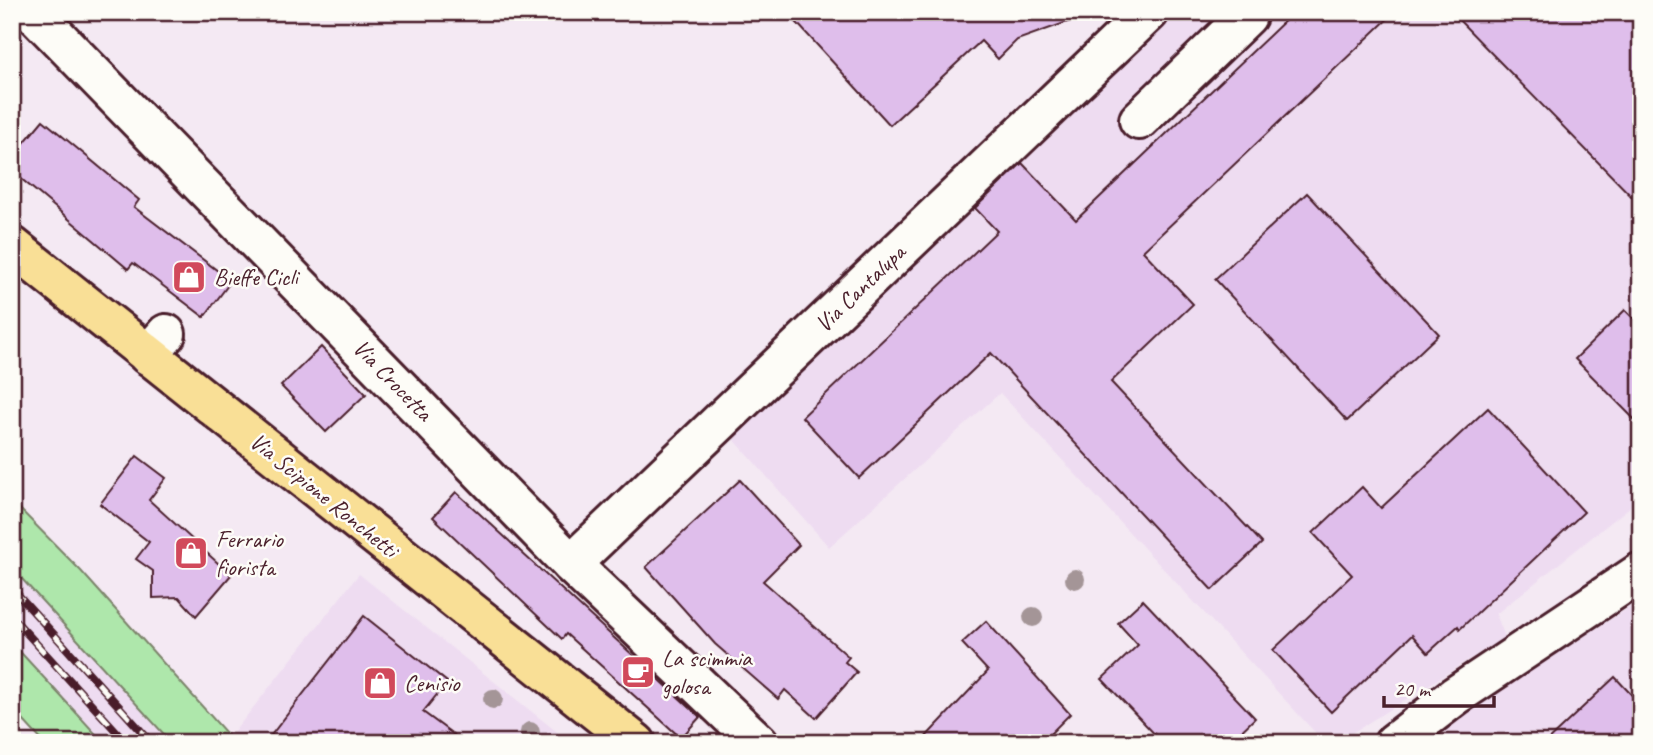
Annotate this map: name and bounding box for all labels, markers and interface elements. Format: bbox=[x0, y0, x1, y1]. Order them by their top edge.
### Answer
street label: Via Cantalupa bbox=[809, 236, 913, 338]
shop icon: Bieffe Cicli bbox=[170, 258, 208, 296]
place label: Bieffe Cicli bbox=[214, 262, 300, 292]
street label: Via Crocetta bbox=[347, 333, 440, 428]
street label: Via Scipione Ronchetti bbox=[244, 426, 407, 566]
place label: Ferrario fiorista bbox=[216, 524, 284, 582]
shop icon: Ferrario fiorista bbox=[172, 534, 210, 572]
place label: La scimmia golosa bbox=[662, 643, 753, 701]
cafe icon: La scimmia golosa bbox=[619, 653, 657, 691]
shop icon: Cenisio bbox=[361, 664, 399, 702]
scale bar bbox=[1384, 664, 1494, 708]
place label: Cenisio bbox=[404, 668, 461, 698]
text: 20 m bbox=[1394, 676, 1432, 702]

